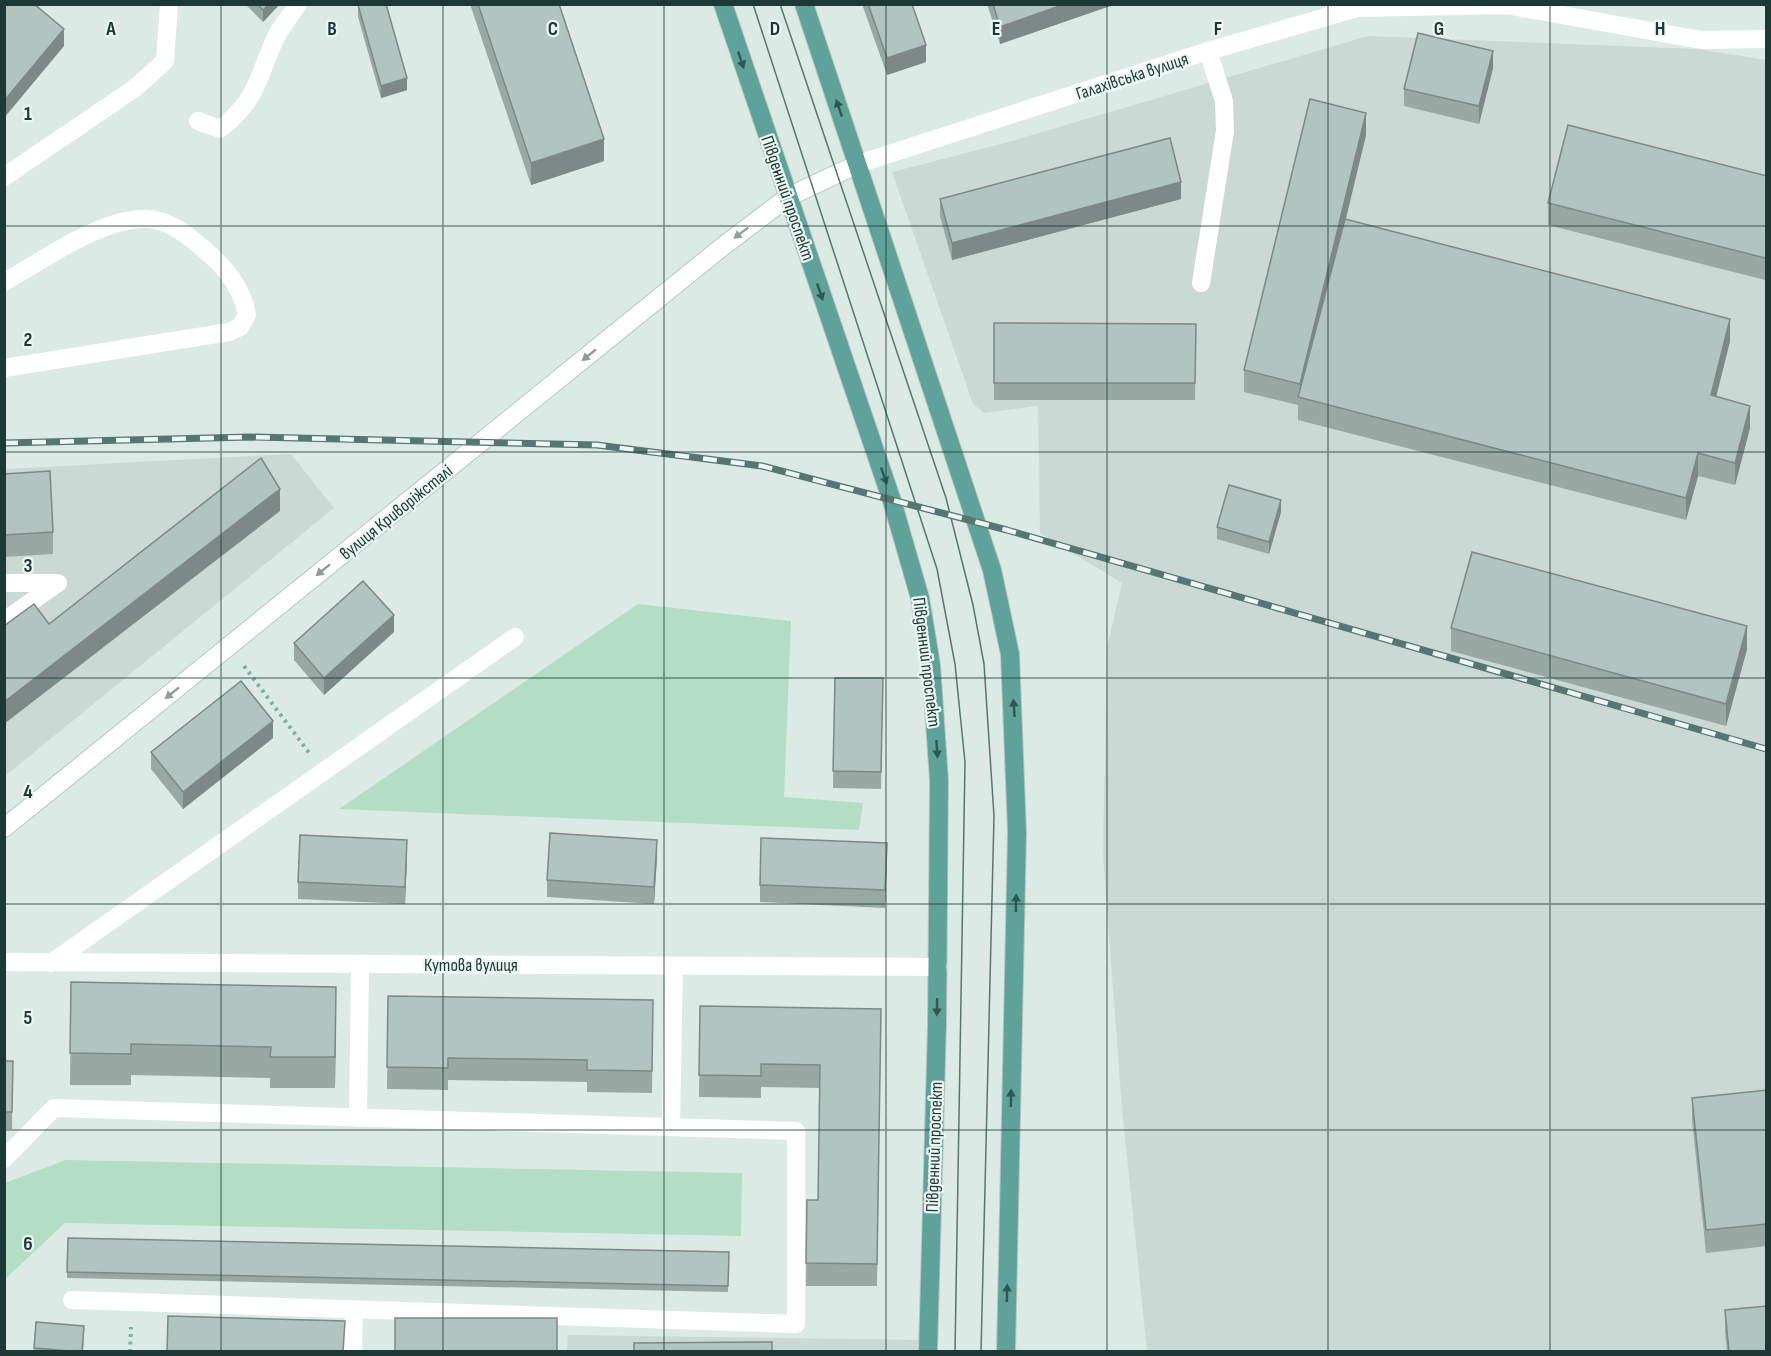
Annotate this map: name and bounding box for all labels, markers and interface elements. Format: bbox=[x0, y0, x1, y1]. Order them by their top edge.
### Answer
text: A bbox=[105, 17, 116, 41]
text: B bbox=[327, 17, 337, 41]
text: C bbox=[548, 17, 558, 41]
text: D bbox=[770, 17, 780, 41]
text: E bbox=[992, 17, 1000, 41]
text: F bbox=[1214, 17, 1222, 41]
text: G bbox=[1434, 17, 1444, 41]
text: H bbox=[1655, 17, 1665, 41]
street label: Галахівська вулиця bbox=[1073, 48, 1191, 105]
one-way arrow bbox=[737, 51, 747, 69]
one-way arrow bbox=[834, 99, 844, 117]
text: 1 bbox=[24, 102, 32, 126]
street label: Південний проспект bbox=[756, 133, 819, 263]
one-way arrow bbox=[733, 226, 749, 239]
one-way arrow bbox=[816, 283, 826, 301]
text: 2 bbox=[24, 328, 32, 352]
one-way arrow bbox=[581, 348, 597, 361]
street label: вулиця Криворіжсталі bbox=[336, 460, 457, 564]
one-way arrow bbox=[879, 467, 889, 485]
text: 3 bbox=[24, 554, 33, 578]
one-way arrow bbox=[316, 564, 331, 576]
street label: Південний проспект bbox=[908, 596, 945, 728]
one-way arrow bbox=[164, 686, 180, 699]
one-way arrow bbox=[1009, 699, 1018, 718]
one-way arrow bbox=[932, 739, 942, 758]
text: 4 bbox=[23, 780, 33, 804]
one-way arrow bbox=[1011, 894, 1020, 913]
street label: Кутова вулиця bbox=[424, 955, 518, 976]
one-way arrow bbox=[932, 997, 942, 1016]
text: 5 bbox=[24, 1006, 33, 1030]
street label: Південний проспект bbox=[922, 1081, 947, 1213]
one-way arrow bbox=[1007, 1089, 1016, 1108]
text: 6 bbox=[23, 1232, 33, 1256]
one-way arrow bbox=[1002, 1284, 1012, 1303]

